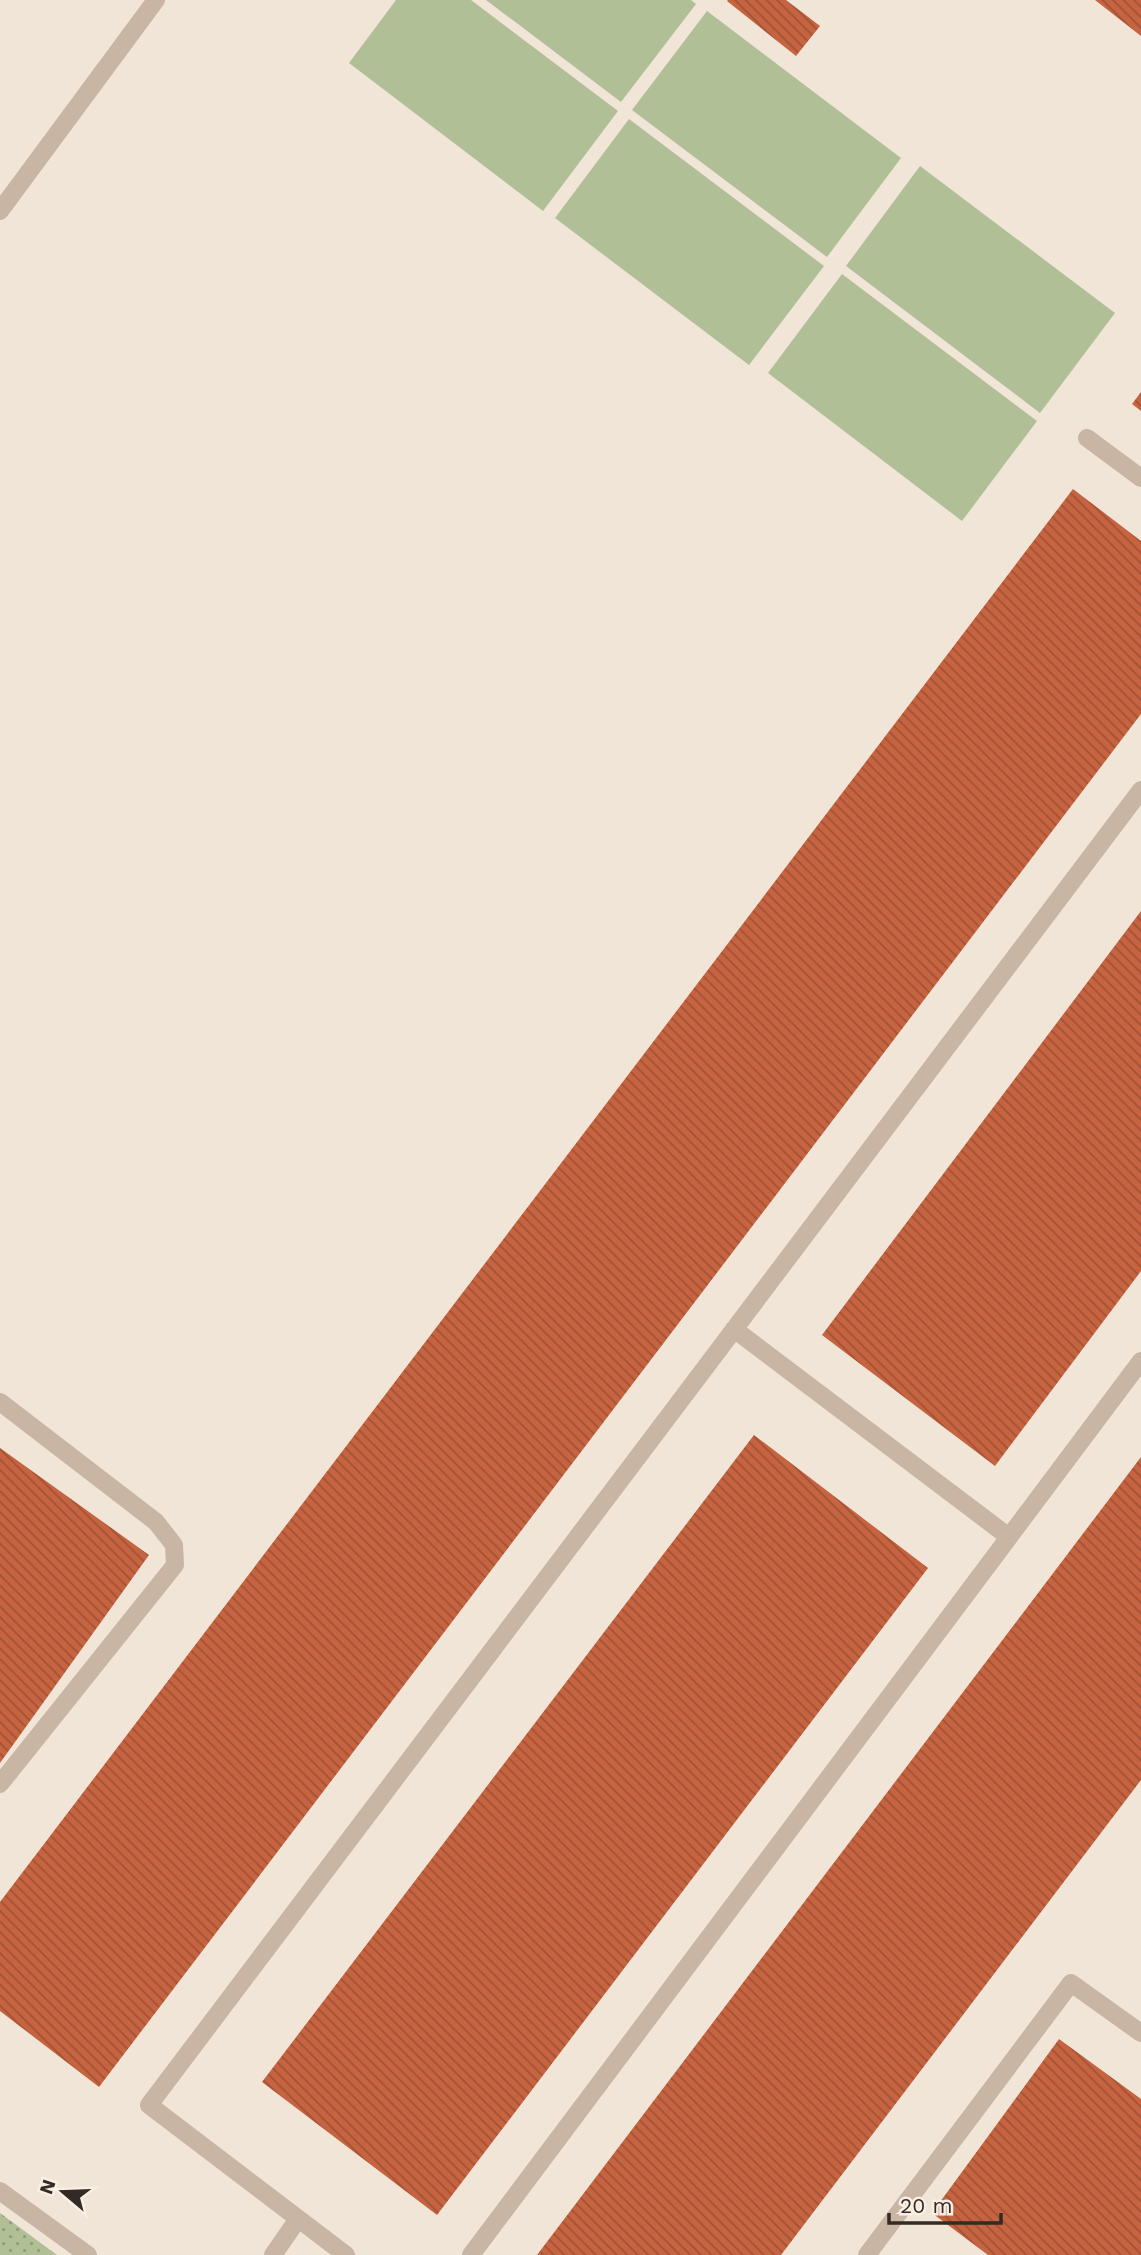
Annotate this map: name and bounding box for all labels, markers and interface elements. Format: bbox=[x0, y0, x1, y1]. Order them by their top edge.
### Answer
north arrow bbox=[28, 2157, 98, 2227]
text: N bbox=[34, 2176, 61, 2197]
scale bar bbox=[889, 2182, 1001, 2226]
text: 20 m bbox=[900, 2193, 952, 2218]

